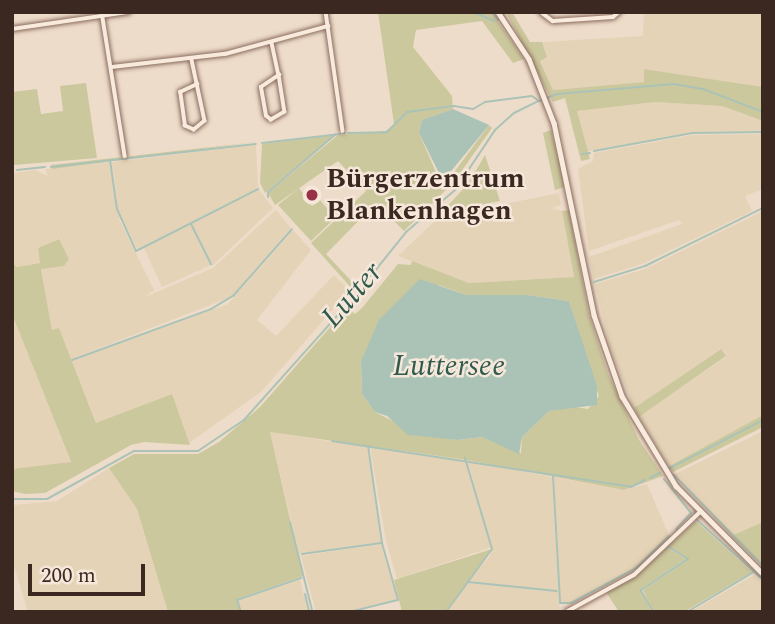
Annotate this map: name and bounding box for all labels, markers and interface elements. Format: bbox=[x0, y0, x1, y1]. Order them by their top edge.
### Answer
place label: Bürgerzentrum Blankenhagen bbox=[326, 162, 525, 228]
marker: Bürgerzentrum Blankenhagen bbox=[304, 187, 320, 203]
water label: Lutter bbox=[314, 255, 390, 335]
water label: Luttersee bbox=[393, 348, 505, 384]
scale bar bbox=[32, 550, 149, 594]
text: 200 m bbox=[41, 560, 96, 592]

